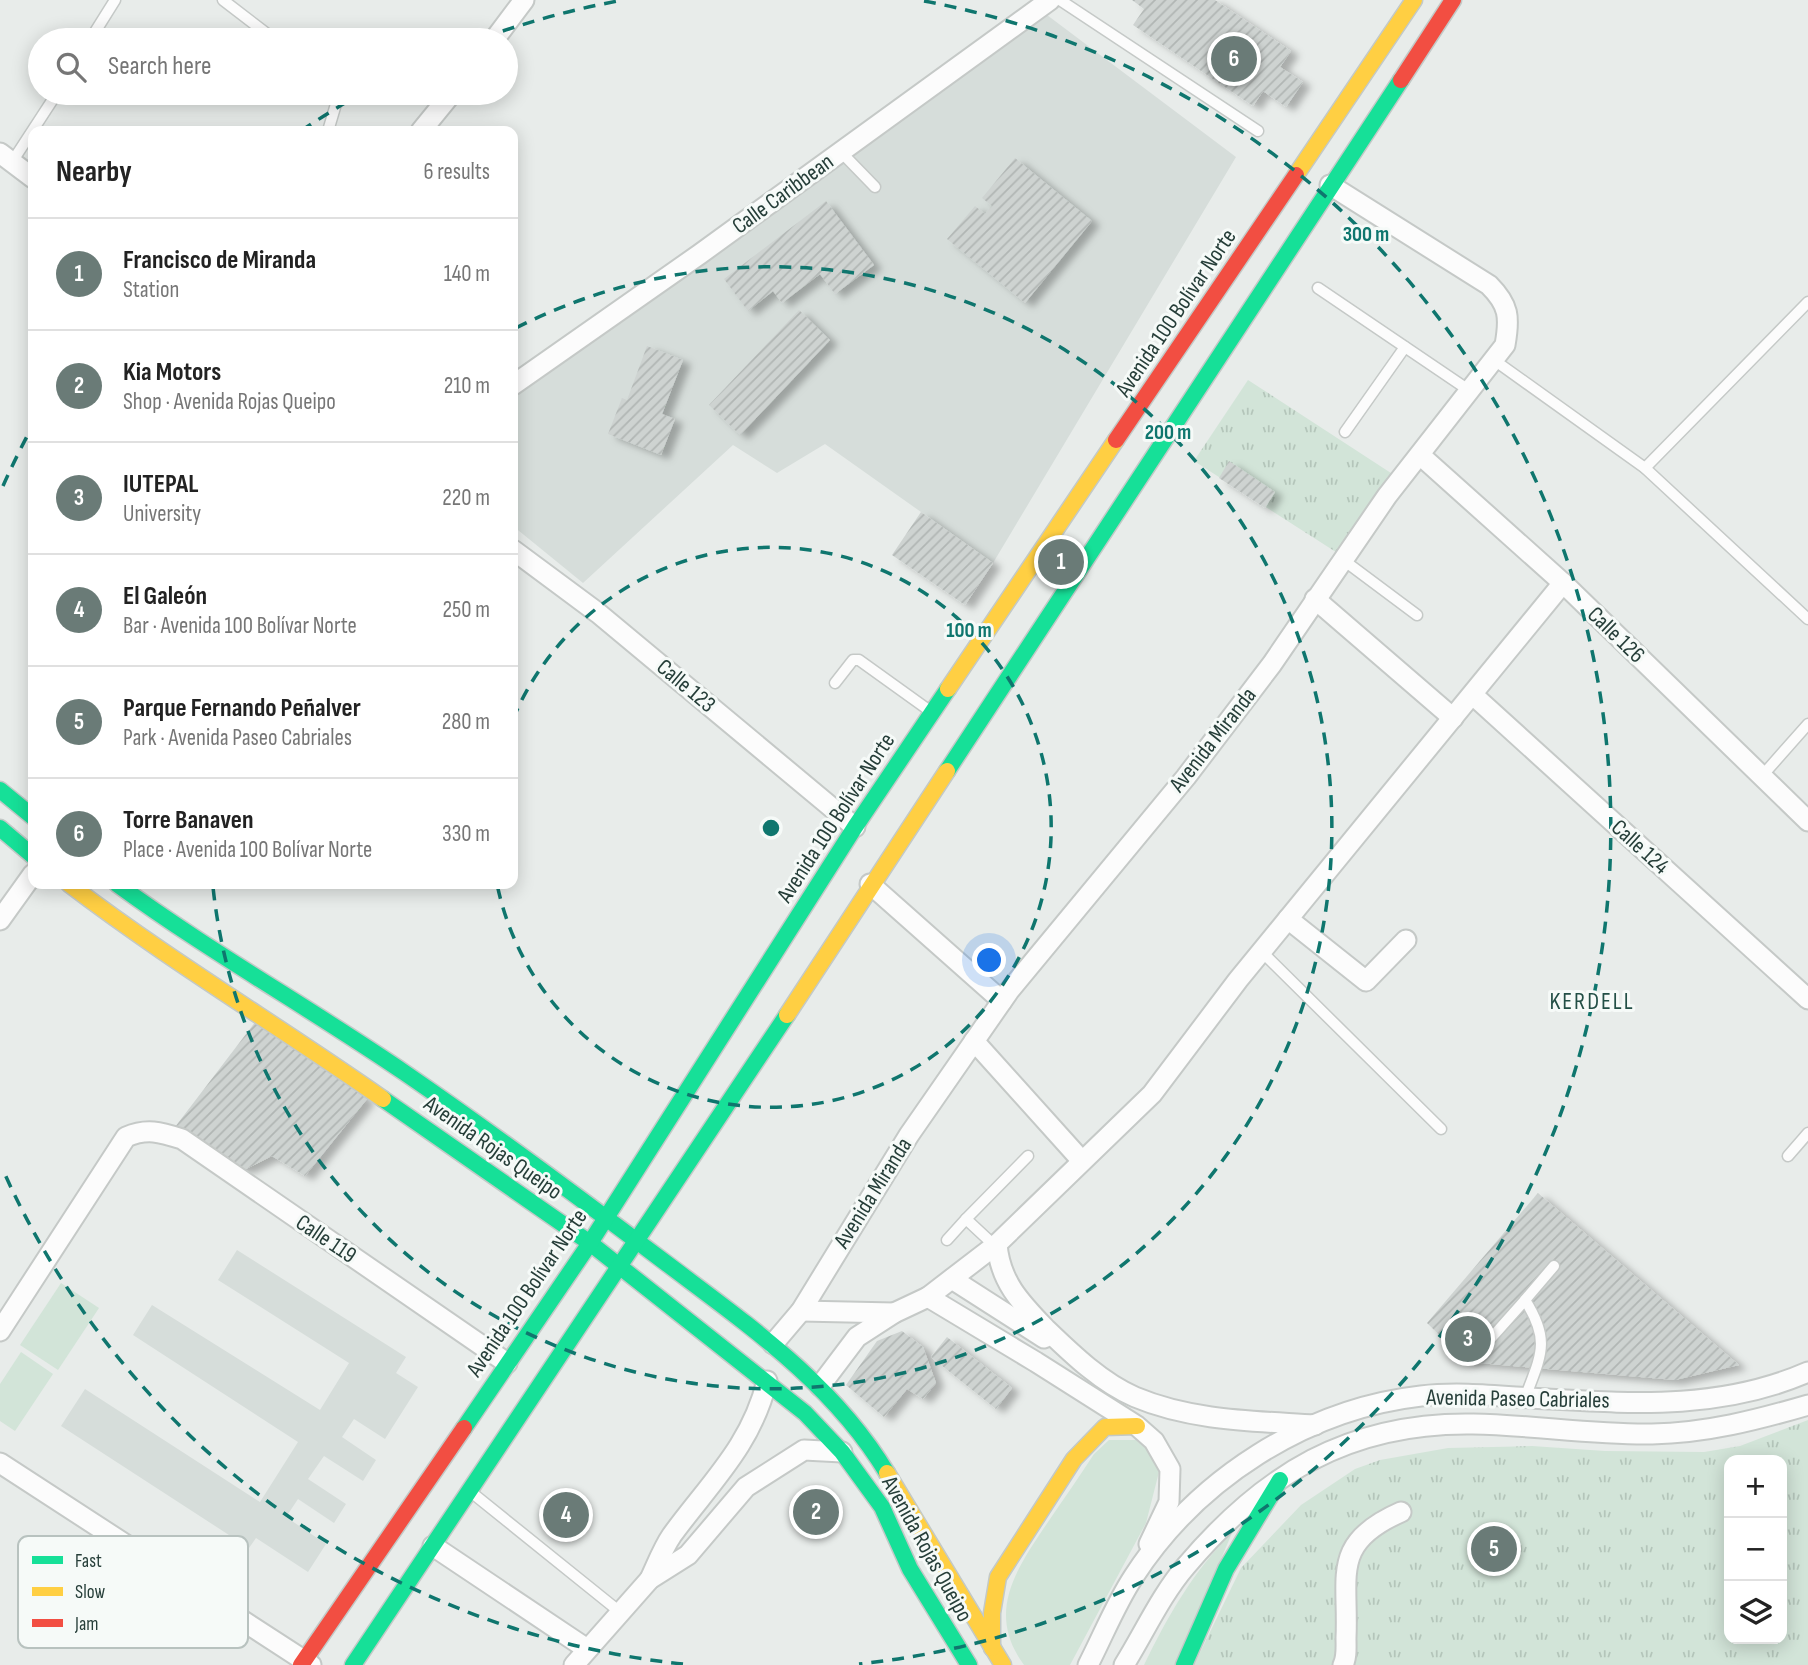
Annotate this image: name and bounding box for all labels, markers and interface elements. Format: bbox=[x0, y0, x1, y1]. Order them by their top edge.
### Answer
search box bbox=[28, 28, 518, 105]
pin: 6 bbox=[1211, 33, 1257, 85]
icon: search bbox=[52, 48, 90, 86]
text: Search here bbox=[108, 51, 211, 82]
street label: Calle Caribbean bbox=[727, 148, 839, 240]
text: Nearby bbox=[56, 154, 132, 190]
text: 6 results bbox=[424, 158, 490, 186]
text: 300 m bbox=[1343, 222, 1389, 247]
street label: Avenida 100 Bolívar Norte bbox=[1109, 224, 1242, 403]
text: Francisco de Miranda bbox=[123, 245, 316, 276]
text: 1 bbox=[74, 260, 84, 288]
text: 140 m bbox=[444, 260, 490, 288]
text: Station bbox=[123, 276, 179, 304]
text: Kia Motors bbox=[123, 357, 221, 388]
text: 2 bbox=[74, 372, 84, 400]
text: 210 m bbox=[444, 372, 490, 400]
text: Shop · Avenida Rojas Queipo bbox=[123, 388, 336, 416]
text: 200 m bbox=[1145, 420, 1191, 445]
text: IUTEPAL bbox=[123, 469, 198, 500]
text: 3 bbox=[74, 484, 84, 512]
text: 220 m bbox=[442, 484, 490, 512]
text: University bbox=[123, 500, 201, 528]
pin: 1 bbox=[1038, 536, 1084, 588]
text: El Galeón bbox=[123, 581, 207, 612]
text: 4 bbox=[74, 596, 84, 624]
text: 250 m bbox=[443, 596, 490, 624]
street label: Calle 126 bbox=[1581, 601, 1651, 669]
text: Bar · Avenida 100 Bolívar Norte bbox=[123, 612, 357, 640]
text: 100 m bbox=[946, 618, 992, 643]
street label: Calle 123 bbox=[651, 653, 721, 719]
street label: Avenida Miranda bbox=[1163, 682, 1263, 799]
text: Parque Fernando Peñalver bbox=[123, 693, 361, 724]
text: 5 bbox=[74, 708, 84, 736]
text: 280 m bbox=[442, 708, 490, 736]
text: Park · Avenida Paseo Cabriales bbox=[123, 724, 352, 752]
street label: Avenida 100 Bolívar Norte bbox=[770, 728, 901, 909]
text: Torre Banaven bbox=[123, 805, 253, 836]
street label: Calle 124 bbox=[1605, 814, 1675, 881]
centre of rings bbox=[759, 816, 783, 840]
text: 6 bbox=[74, 820, 84, 848]
text: 330 m bbox=[442, 820, 490, 848]
text: Place · Avenida 100 Bolívar Norte bbox=[123, 836, 372, 864]
your location bbox=[972, 943, 1006, 977]
district label: KERDELL bbox=[1549, 987, 1635, 1016]
street label: Avenida Rojas Queipo bbox=[418, 1089, 567, 1206]
street label: Avenida Miranda bbox=[827, 1133, 918, 1254]
street label: Avenida 100 Bolívar Norte bbox=[460, 1204, 593, 1383]
street label: Calle 119 bbox=[290, 1209, 362, 1269]
pin: 3 bbox=[1445, 1313, 1491, 1365]
street label: Avenida Paseo Cabriales bbox=[1425, 1383, 1610, 1415]
map controls bbox=[1724, 1455, 1787, 1644]
button: + bbox=[1724, 1455, 1787, 1518]
street label: Avenida Rojas Queipo bbox=[875, 1470, 979, 1627]
pin: 2 bbox=[793, 1486, 839, 1538]
pin: 4 bbox=[543, 1489, 589, 1541]
button: − bbox=[1724, 1518, 1787, 1581]
pin: 5 bbox=[1471, 1523, 1517, 1575]
legend bbox=[18, 1536, 248, 1648]
text: Fast bbox=[75, 1550, 102, 1573]
text: Slow bbox=[75, 1581, 105, 1604]
button: layers bbox=[1724, 1581, 1787, 1644]
text: Jam bbox=[74, 1613, 98, 1636]

